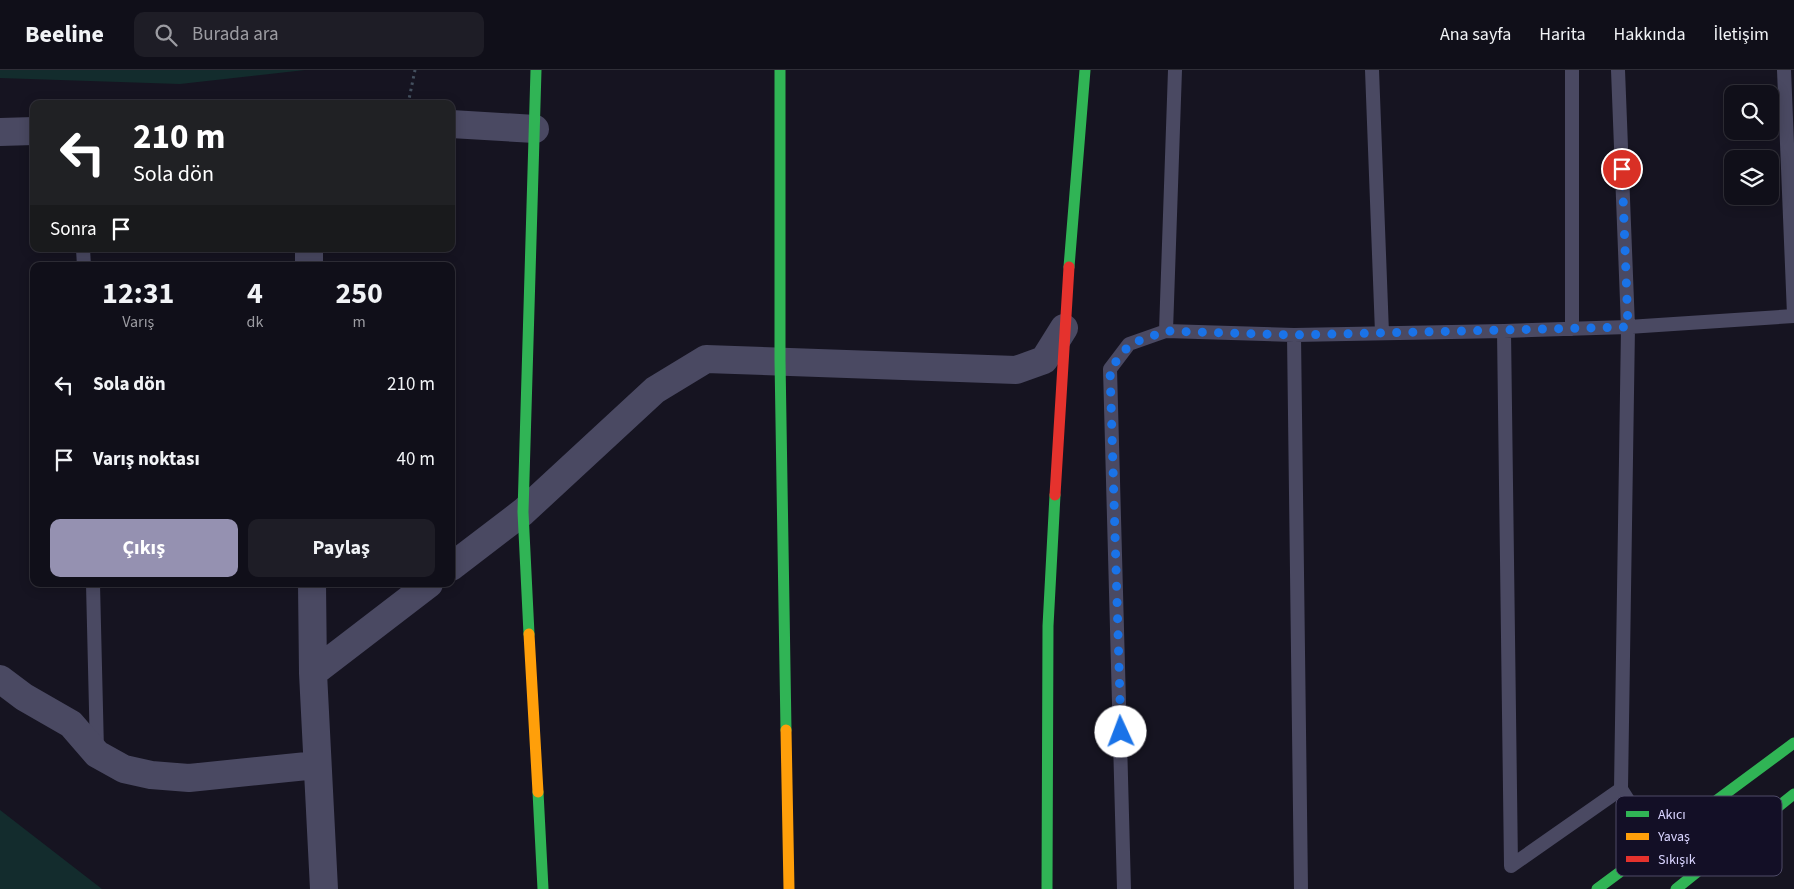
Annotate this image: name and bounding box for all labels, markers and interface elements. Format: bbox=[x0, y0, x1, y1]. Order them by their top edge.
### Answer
search box bbox=[134, 12, 484, 57]
text: Beeline bbox=[25, 17, 104, 52]
icon: search bbox=[152, 21, 180, 49]
text: Burada ara bbox=[192, 21, 279, 48]
text: Ana sayfa bbox=[1440, 22, 1511, 47]
text: Harita bbox=[1539, 22, 1586, 47]
text: Hakkında bbox=[1614, 22, 1686, 47]
text: İletişim bbox=[1714, 22, 1769, 47]
map controls bbox=[1724, 85, 1779, 205]
button: search bbox=[1724, 85, 1779, 140]
text: 210 m bbox=[133, 112, 225, 162]
icon: left bbox=[50, 120, 115, 185]
pin bbox=[1601, 148, 1643, 190]
button: layers bbox=[1724, 150, 1779, 205]
icon: arrive bbox=[1608, 155, 1636, 183]
text: Sola dön bbox=[133, 158, 214, 190]
icon: arrive bbox=[107, 215, 135, 243]
text: Sonra bbox=[50, 216, 97, 243]
text: 12:31 bbox=[102, 272, 174, 315]
text: 4 bbox=[247, 272, 263, 315]
text: 250 bbox=[335, 272, 383, 315]
text: Varış bbox=[122, 311, 154, 333]
text: dk bbox=[247, 311, 263, 333]
text: m bbox=[353, 311, 366, 333]
icon: left bbox=[50, 371, 78, 399]
text: Sola dön bbox=[93, 371, 166, 398]
text: 210 m bbox=[387, 371, 435, 398]
icon: arrive bbox=[50, 446, 78, 474]
text: Varış noktası bbox=[93, 446, 200, 473]
text: 40 m bbox=[397, 446, 435, 473]
button: Çıkış bbox=[50, 519, 238, 577]
button: Paylaş bbox=[248, 519, 435, 577]
position arrow bbox=[1094, 705, 1146, 757]
legend bbox=[1616, 796, 1782, 876]
text: Akıcı bbox=[1658, 805, 1686, 825]
text: Yavaş bbox=[1657, 827, 1690, 847]
text: Sıkışık bbox=[1658, 850, 1696, 870]

